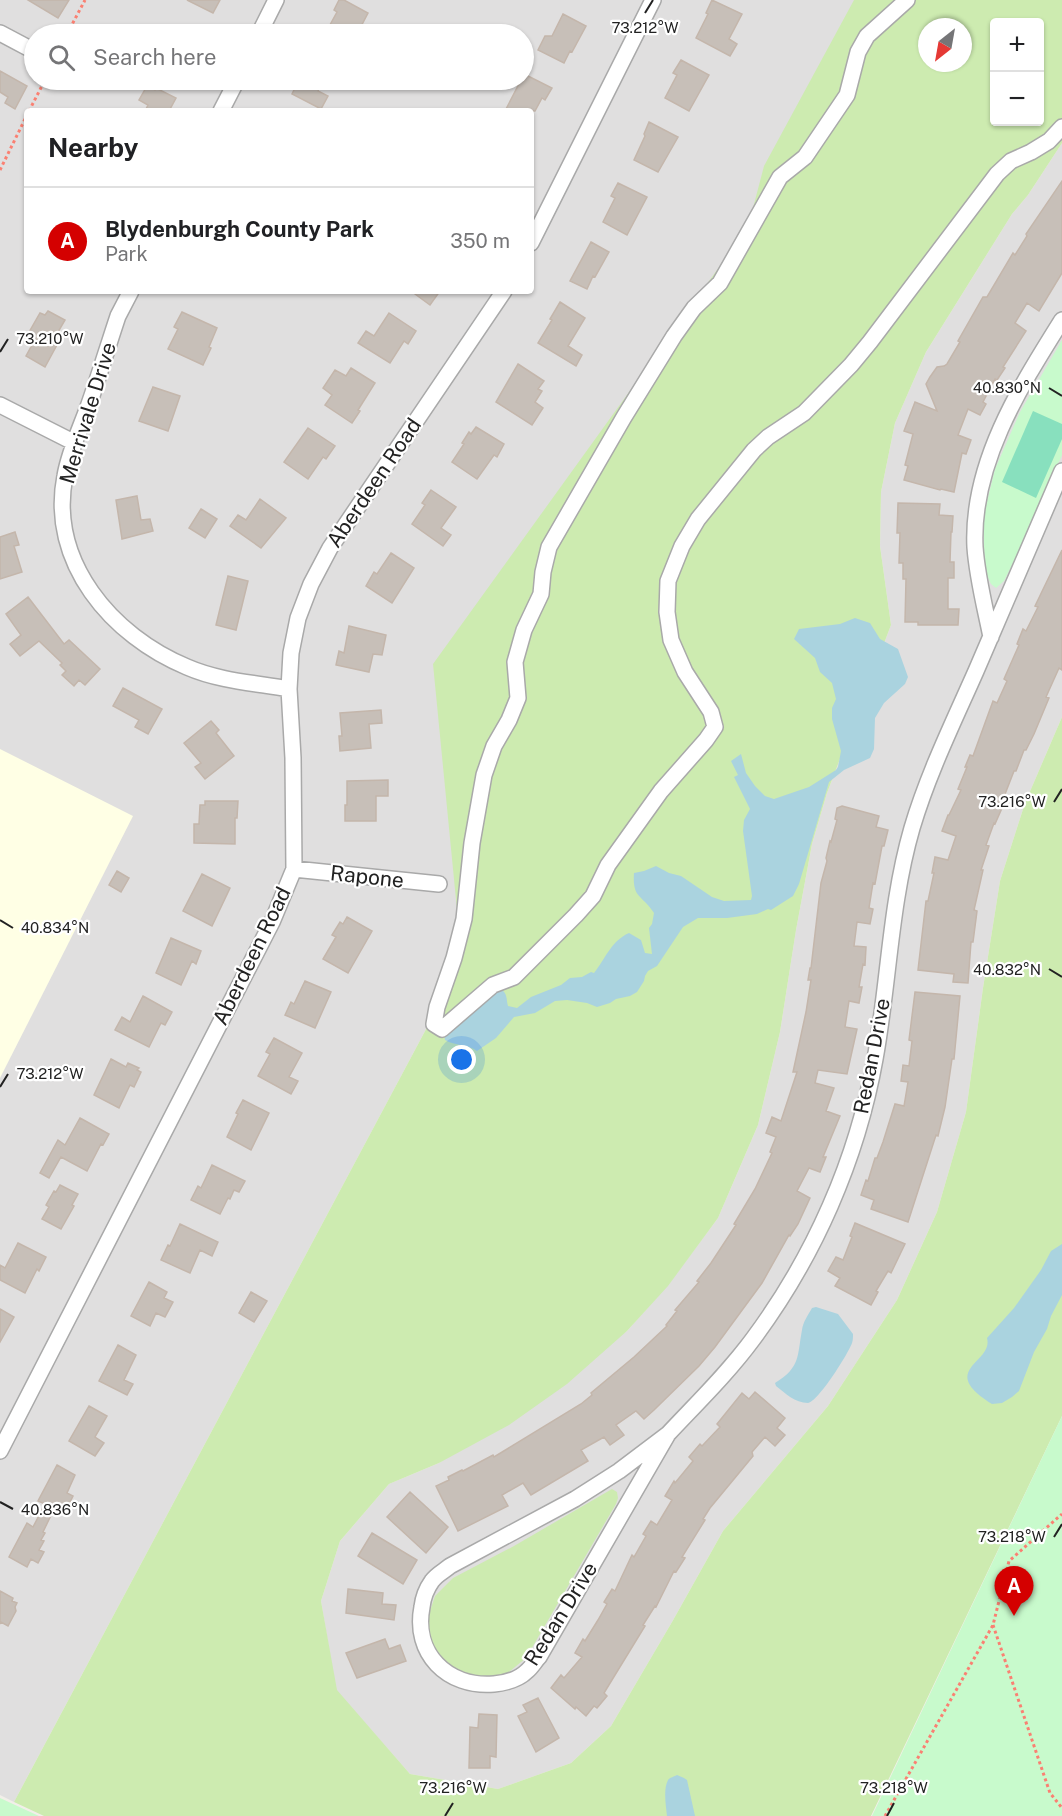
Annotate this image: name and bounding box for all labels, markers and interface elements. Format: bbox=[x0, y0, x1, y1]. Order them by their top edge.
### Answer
north arrow bbox=[918, 18, 972, 72]
map controls bbox=[990, 18, 1044, 126]
button: + bbox=[990, 18, 1044, 72]
text: 73.212°W bbox=[611, 19, 679, 36]
search box bbox=[24, 24, 534, 90]
icon: search bbox=[45, 41, 78, 74]
text: Search here bbox=[93, 44, 217, 70]
button: − bbox=[990, 72, 1044, 126]
text: Nearby bbox=[48, 132, 138, 163]
text: Blydenburgh County Park bbox=[105, 216, 374, 242]
text: A bbox=[60, 229, 75, 253]
text: 350 m bbox=[450, 229, 510, 253]
text: Park bbox=[105, 242, 148, 266]
text: 73.210°W bbox=[16, 330, 84, 347]
street label: Merrivale Drive bbox=[54, 339, 121, 487]
text: 40.830°N bbox=[973, 379, 1041, 396]
street label: Aberdeen Road bbox=[321, 413, 426, 552]
text: 73.216°W bbox=[978, 793, 1046, 810]
street label: Rapone bbox=[329, 860, 405, 893]
street label: Aberdeen Road bbox=[207, 883, 296, 1029]
text: 40.834°N bbox=[21, 919, 89, 936]
text: 40.832°N bbox=[973, 961, 1041, 978]
street label: Redan Drive bbox=[848, 996, 895, 1116]
your location bbox=[447, 1045, 476, 1074]
text: 73.212°W bbox=[16, 1065, 84, 1082]
text: 40.836°N bbox=[21, 1501, 89, 1518]
text: 73.218°W bbox=[978, 1528, 1046, 1545]
street label: Redan Drive bbox=[519, 1557, 602, 1670]
pin: A bbox=[994, 1566, 1034, 1616]
text: 73.216°W bbox=[419, 1779, 487, 1796]
text: 73.218°W bbox=[860, 1779, 928, 1796]

